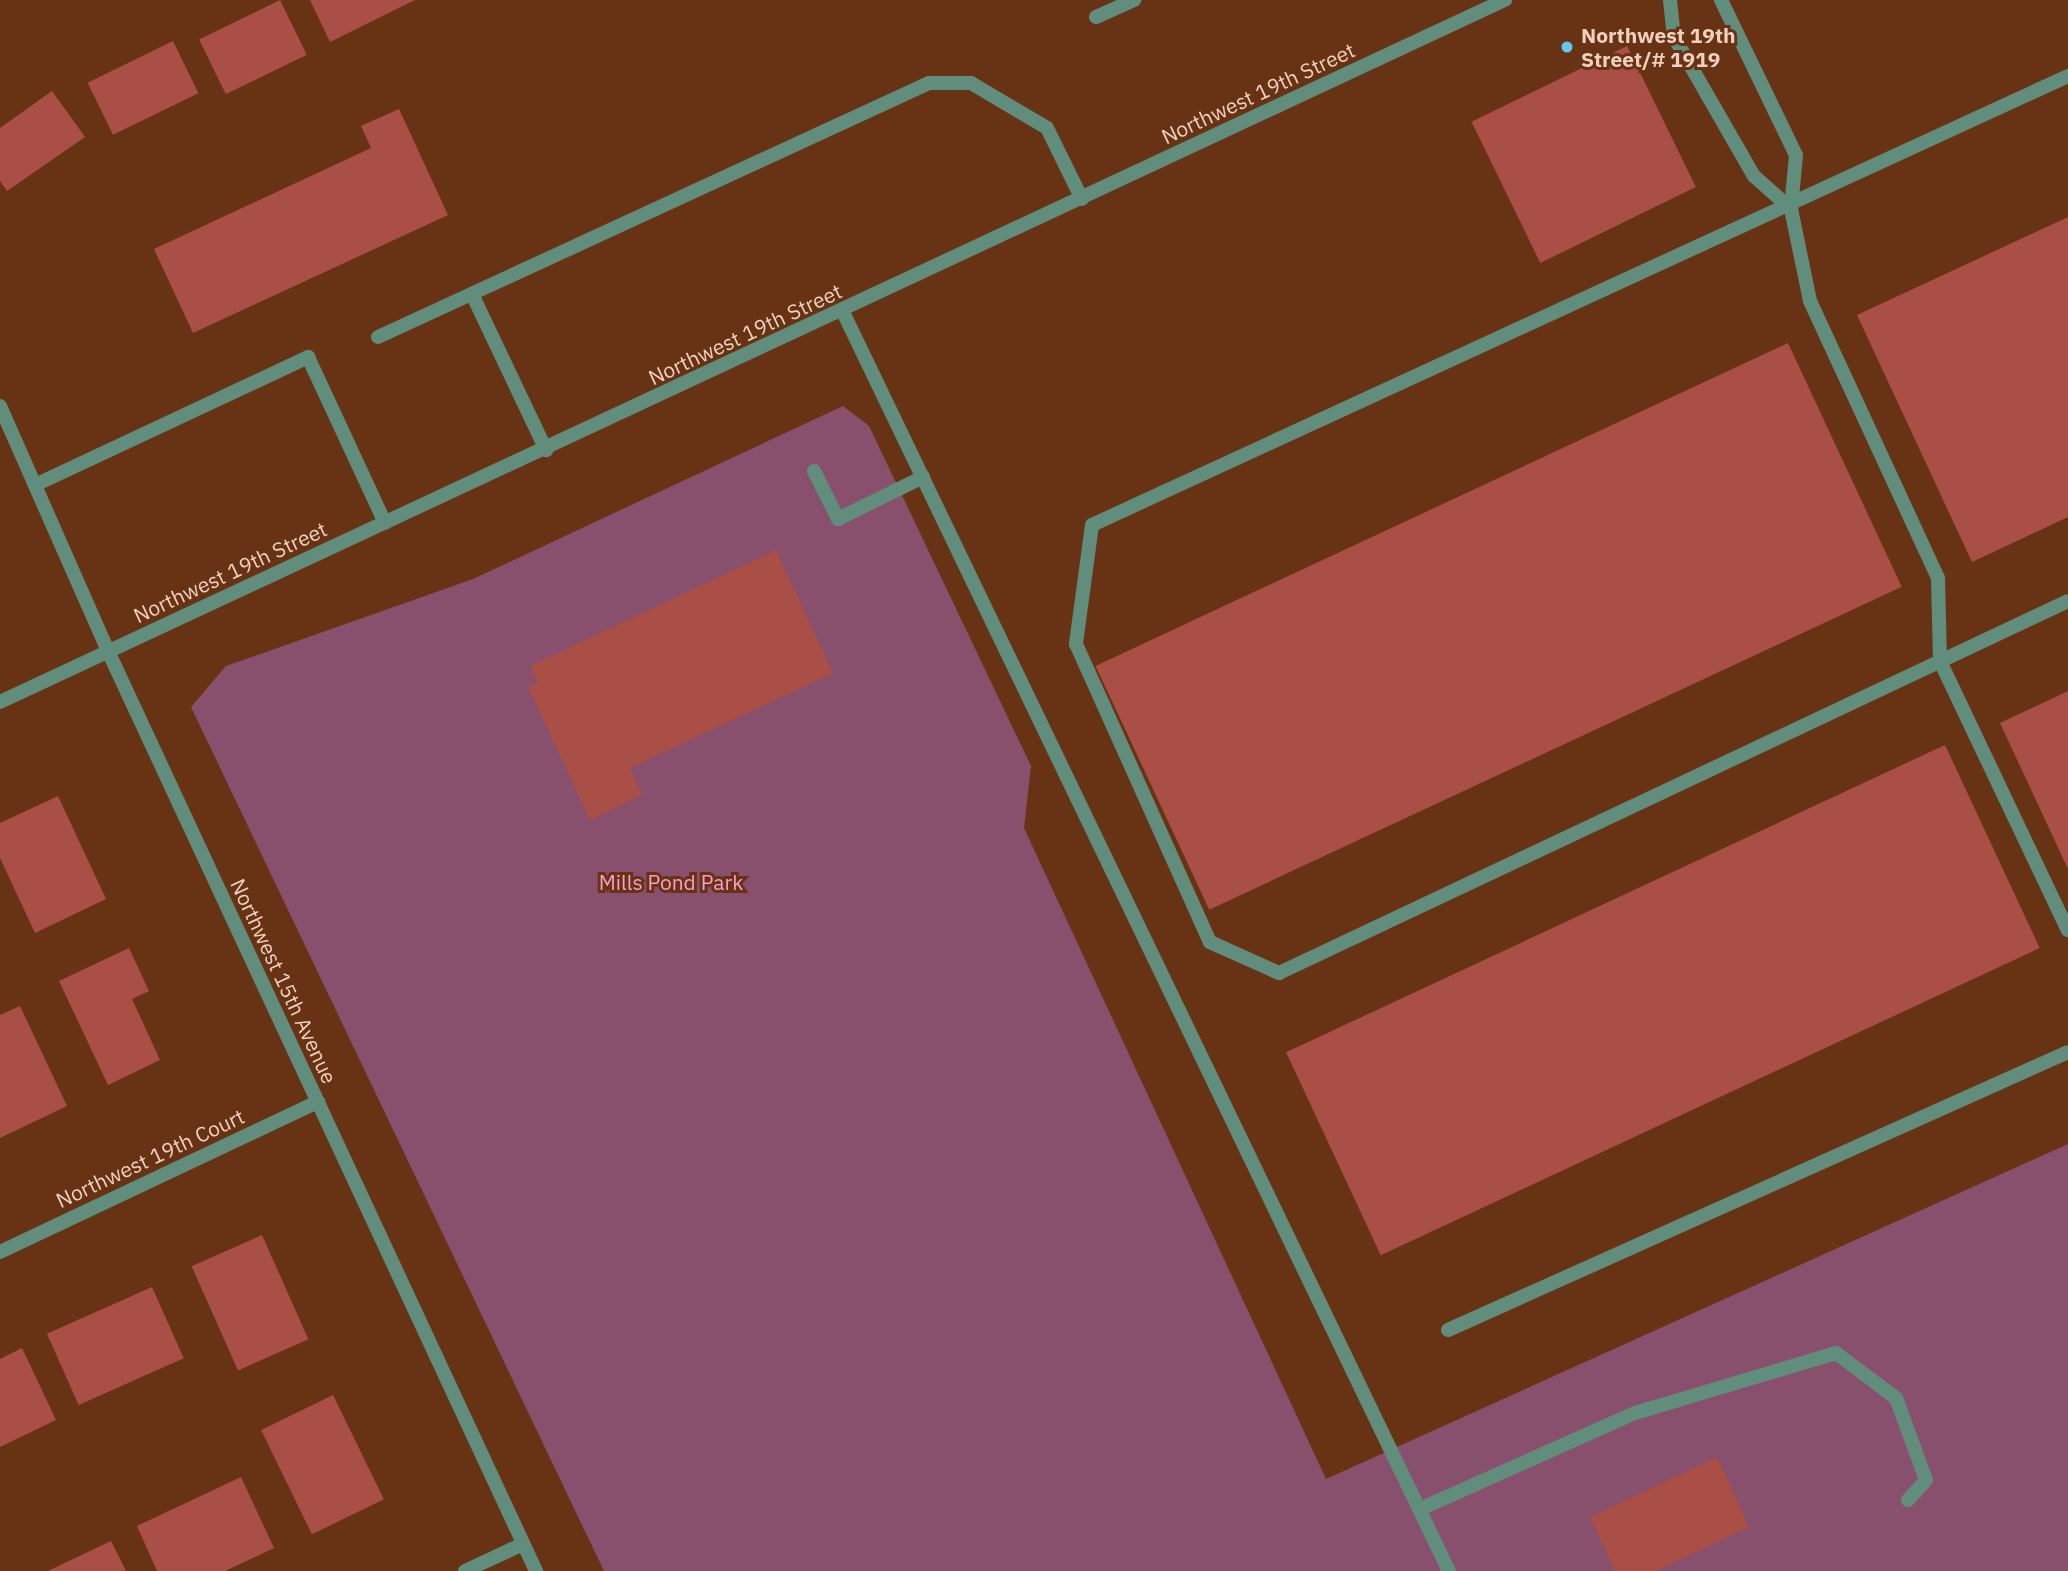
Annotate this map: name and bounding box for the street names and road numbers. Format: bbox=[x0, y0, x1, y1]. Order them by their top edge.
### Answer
street label: Northwest 19th Street bbox=[1157, 37, 1359, 149]
street label: Northwest 19th Street bbox=[644, 278, 846, 390]
street label: Northwest 19th Street bbox=[129, 516, 331, 628]
street label: Northwest 15th Avenue bbox=[225, 875, 343, 1087]
street label: Northwest 19th Court bbox=[52, 1103, 248, 1213]

